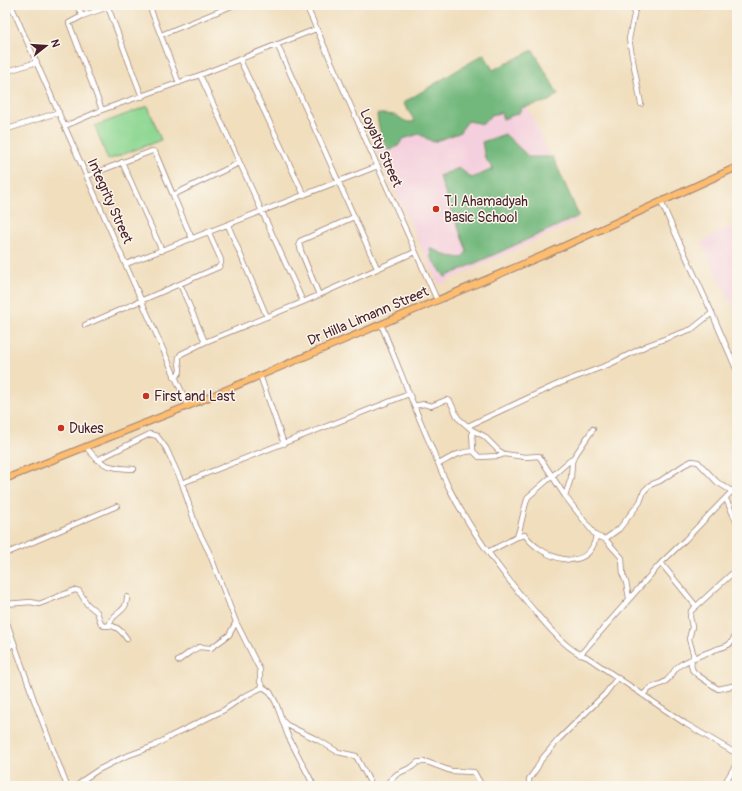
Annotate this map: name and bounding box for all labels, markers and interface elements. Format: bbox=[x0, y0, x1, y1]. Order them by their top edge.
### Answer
north arrow bbox=[26, 26, 66, 66]
text: N bbox=[48, 38, 63, 49]
street label: Loyalty Street bbox=[356, 106, 406, 190]
street label: Integrity Street bbox=[84, 156, 137, 247]
place label: T.I Ahamadyah Basic School bbox=[444, 193, 528, 226]
marker: T.I Ahamadyah Basic School bbox=[431, 204, 441, 214]
street label: Dr Hilla Limann Street bbox=[305, 283, 431, 349]
place label: First and Last bbox=[154, 388, 235, 405]
marker: First and Last bbox=[141, 391, 151, 401]
place label: Dukes bbox=[69, 420, 104, 437]
marker: Dukes bbox=[56, 423, 66, 433]

